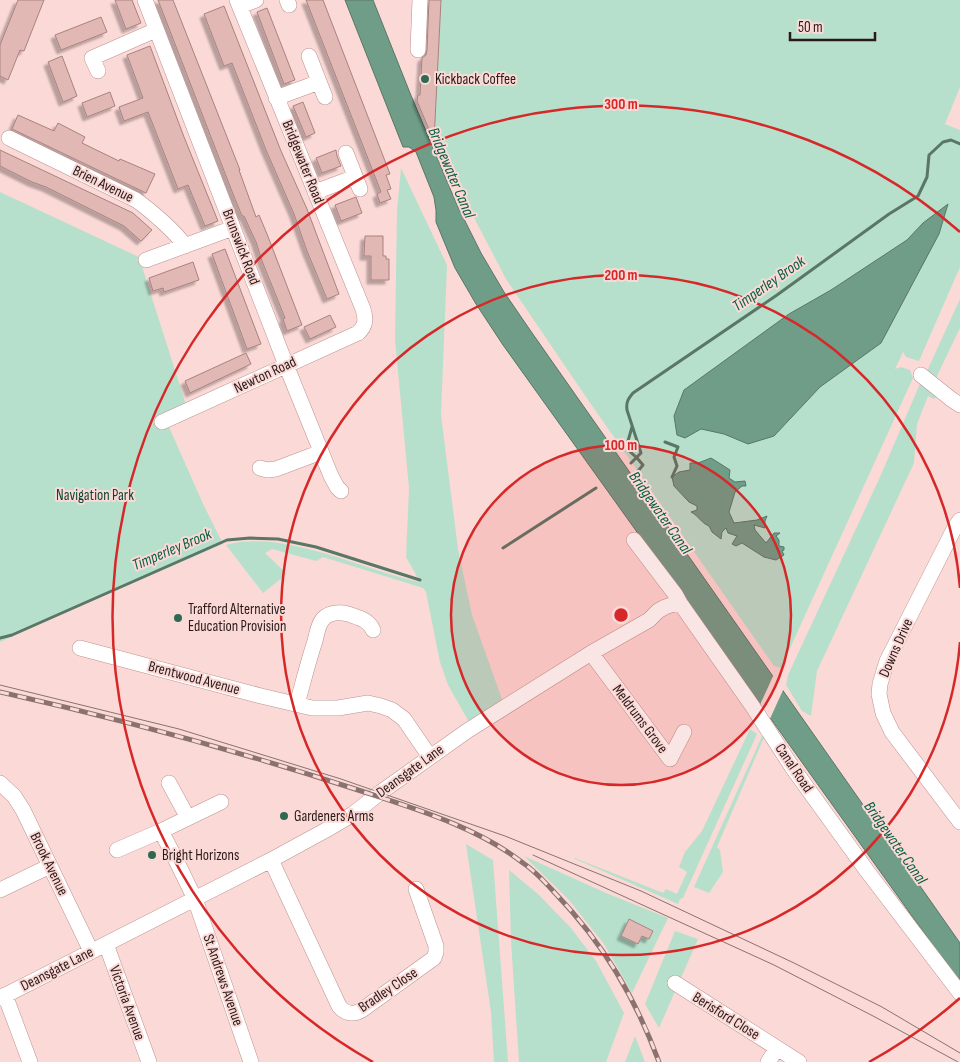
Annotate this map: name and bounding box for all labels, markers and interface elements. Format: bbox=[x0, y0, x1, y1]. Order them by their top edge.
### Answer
scale bar bbox=[790, 10, 875, 42]
text: 50 m bbox=[798, 18, 823, 37]
place label: Kickback Coffee bbox=[435, 70, 516, 89]
marker: Kickback Coffee bbox=[419, 73, 431, 85]
text: 300 m bbox=[604, 95, 638, 114]
street label: Bridgewater Road bbox=[278, 118, 328, 206]
water label: Bridgewater Canal bbox=[423, 125, 479, 222]
street label: Brien Avenue bbox=[69, 161, 137, 207]
street label: Brunswick Road bbox=[218, 207, 264, 287]
water label: Timperley Brook bbox=[729, 251, 810, 316]
text: 200 m bbox=[604, 266, 638, 285]
street label: Newton Road bbox=[231, 352, 299, 398]
text: 100 m bbox=[605, 436, 637, 455]
water label: Bridgewater Canal bbox=[624, 468, 696, 559]
park label: Navigation Park bbox=[56, 486, 134, 505]
water label: Timperley Brook bbox=[129, 524, 215, 575]
place label: Trafford Alternative Education Provision bbox=[188, 600, 287, 636]
centre of rings bbox=[612, 606, 630, 624]
marker: Trafford Alternative Education Provision bbox=[172, 612, 184, 624]
street label: Downs Drive bbox=[875, 616, 917, 680]
street label: Brentwood Avenue bbox=[146, 657, 242, 699]
street label: Meldrums Grove bbox=[608, 681, 672, 757]
street label: Deansgate Lane bbox=[372, 740, 448, 802]
street label: Canal Road bbox=[771, 740, 817, 796]
water label: Bridgewater Canal bbox=[859, 798, 931, 889]
place label: Gardeners Arms bbox=[294, 807, 374, 826]
marker: Gardeners Arms bbox=[278, 810, 290, 822]
street label: Brook Avenue bbox=[26, 829, 72, 899]
place label: Bright Horizons bbox=[162, 846, 239, 865]
marker: Bright Horizons bbox=[146, 849, 158, 861]
street label: St Andrews Avenue bbox=[198, 932, 248, 1028]
street label: Deansgate Lane bbox=[17, 943, 97, 995]
street label: Victoria Avenue bbox=[105, 963, 149, 1043]
street label: Bradley Close bbox=[355, 963, 421, 1017]
street label: Berisford Close bbox=[689, 988, 763, 1044]

